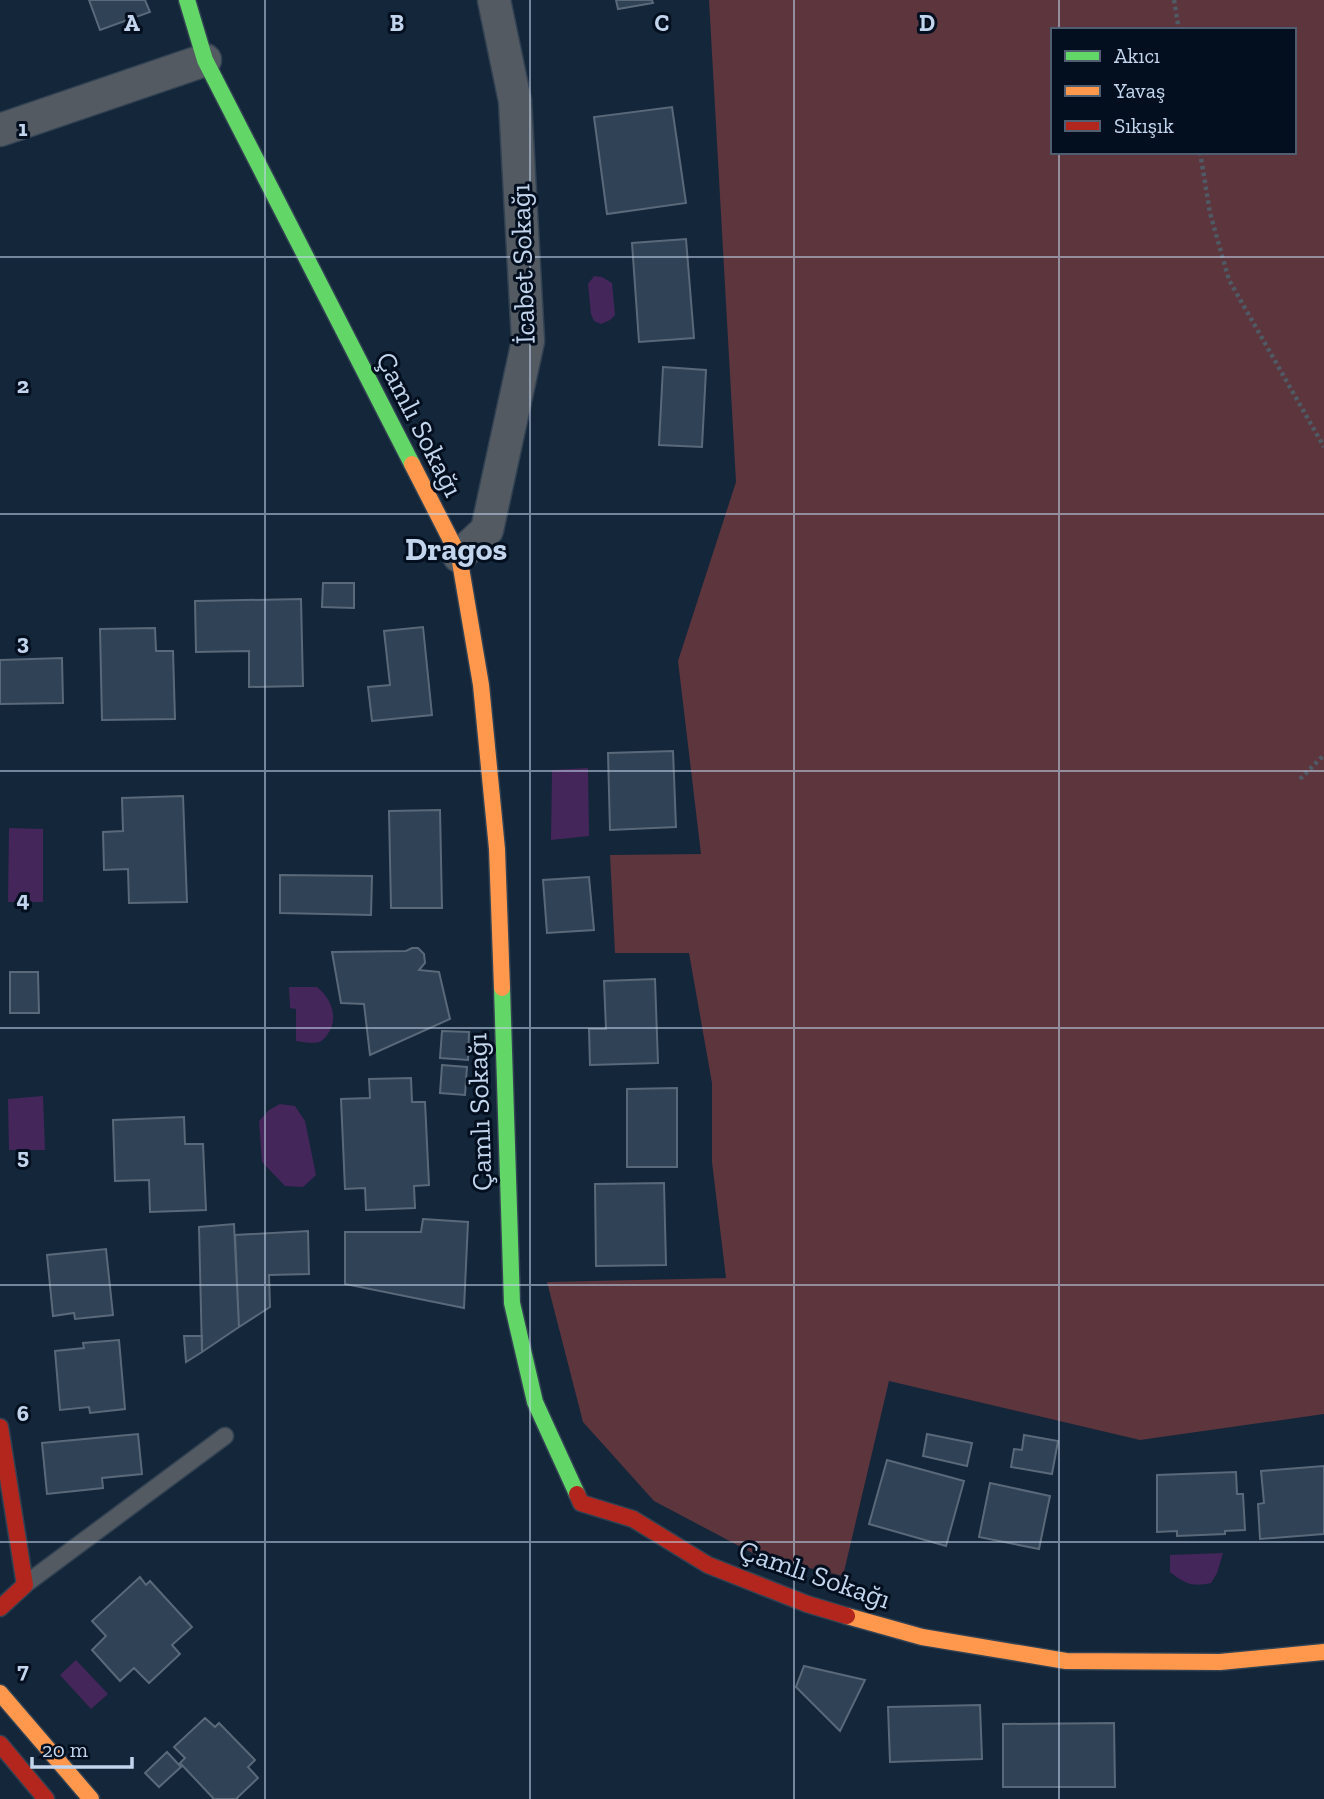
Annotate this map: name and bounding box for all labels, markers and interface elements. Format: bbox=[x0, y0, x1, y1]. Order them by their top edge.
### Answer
text: A bbox=[124, 9, 140, 37]
text: B bbox=[390, 9, 404, 37]
text: C bbox=[655, 9, 669, 37]
text: D bbox=[919, 9, 935, 37]
legend bbox=[1051, 28, 1296, 154]
text: Akıcı bbox=[1114, 43, 1160, 68]
text: Yavaş bbox=[1113, 78, 1165, 103]
text: Sıkışık bbox=[1114, 113, 1174, 138]
text: 1 bbox=[18, 114, 28, 142]
street label: İcabet Sokağı bbox=[503, 183, 542, 345]
street label: Çamlı Sokağı bbox=[369, 346, 470, 502]
text: 2 bbox=[17, 371, 29, 399]
district label: Dragos bbox=[405, 530, 507, 568]
text: 3 bbox=[17, 628, 29, 656]
text: 4 bbox=[16, 885, 30, 913]
street label: Çamlı Sokağı bbox=[460, 1032, 499, 1192]
text: 5 bbox=[17, 1142, 29, 1170]
text: 6 bbox=[17, 1399, 29, 1427]
street label: Çamlı Sokağı bbox=[735, 1533, 895, 1616]
text: 7 bbox=[17, 1656, 29, 1684]
scale bar bbox=[32, 1726, 131, 1770]
text: 20 m bbox=[42, 1737, 88, 1762]

